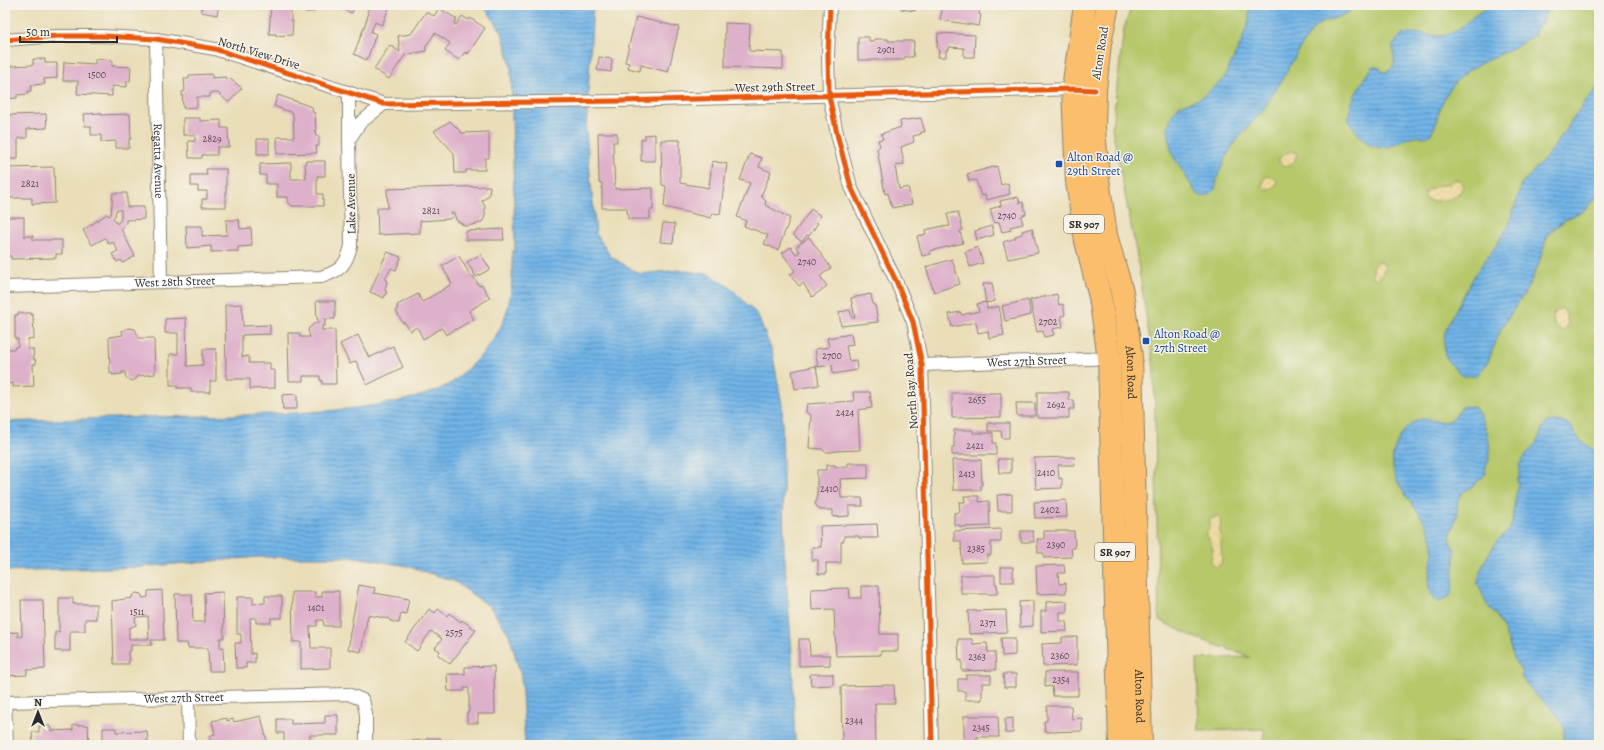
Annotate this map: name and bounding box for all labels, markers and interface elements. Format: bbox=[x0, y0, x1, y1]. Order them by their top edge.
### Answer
scale bar bbox=[20, 18, 117, 44]
text: 50 m bbox=[26, 24, 50, 40]
street label: Alton Road bbox=[1088, 25, 1112, 82]
street label: North View Drive bbox=[216, 33, 302, 73]
house number: 2901 bbox=[877, 43, 896, 56]
house number: 1500 bbox=[88, 68, 106, 81]
street label: West 29th Street bbox=[734, 78, 815, 96]
street label: Regatta Avenue bbox=[150, 123, 167, 199]
house number: 2829 bbox=[203, 132, 222, 145]
place label: Alton Road @ 29th Street bbox=[1066, 149, 1133, 179]
marker: Alton Road @ 29th Street bbox=[1054, 159, 1064, 169]
street label: Lake Avenue bbox=[342, 173, 360, 235]
house number: 2821 bbox=[21, 177, 39, 190]
house number: 2821 bbox=[422, 204, 440, 217]
house number: 2740 bbox=[998, 209, 1016, 222]
road number: SR 907 bbox=[1064, 215, 1104, 233]
house number: 2740 bbox=[798, 255, 816, 268]
street label: West 28th Street bbox=[133, 272, 216, 291]
house number: 2702 bbox=[1038, 315, 1058, 328]
place label: Alton Road @ 27th Street bbox=[1153, 326, 1220, 356]
marker: Alton Road @ 27th Street bbox=[1141, 336, 1151, 346]
street label: Alton Road bbox=[1121, 344, 1140, 400]
house number: 2700 bbox=[822, 349, 842, 362]
street label: North Bay Road bbox=[900, 352, 922, 430]
street label: West 27th Street bbox=[986, 352, 1067, 371]
house number: 2655 bbox=[968, 393, 986, 406]
house number: 2692 bbox=[1047, 398, 1066, 411]
house number: 2424 bbox=[836, 406, 855, 419]
house number: 2421 bbox=[966, 439, 984, 452]
house number: 2410 bbox=[1037, 466, 1055, 479]
house number: 2413 bbox=[959, 467, 975, 480]
house number: 2410 bbox=[820, 482, 838, 495]
house number: 2402 bbox=[1040, 503, 1060, 516]
house number: 2390 bbox=[1047, 538, 1065, 551]
house number: 2385 bbox=[967, 542, 985, 555]
road number: SR 907 bbox=[1095, 543, 1135, 561]
house number: 1401 bbox=[308, 601, 325, 614]
house number: 1511 bbox=[130, 605, 145, 618]
house number: 2371 bbox=[980, 616, 997, 629]
house number: 2575 bbox=[445, 626, 463, 639]
house number: 2360 bbox=[1051, 649, 1069, 662]
house number: 2363 bbox=[968, 650, 986, 663]
street label: Alton Road bbox=[1131, 668, 1148, 724]
house number: 2354 bbox=[1052, 673, 1070, 686]
street label: West 27th Street bbox=[143, 689, 224, 707]
north arrow bbox=[18, 692, 58, 732]
text: N bbox=[34, 695, 42, 710]
house number: 2344 bbox=[845, 714, 863, 727]
house number: 2345 bbox=[972, 721, 990, 734]

